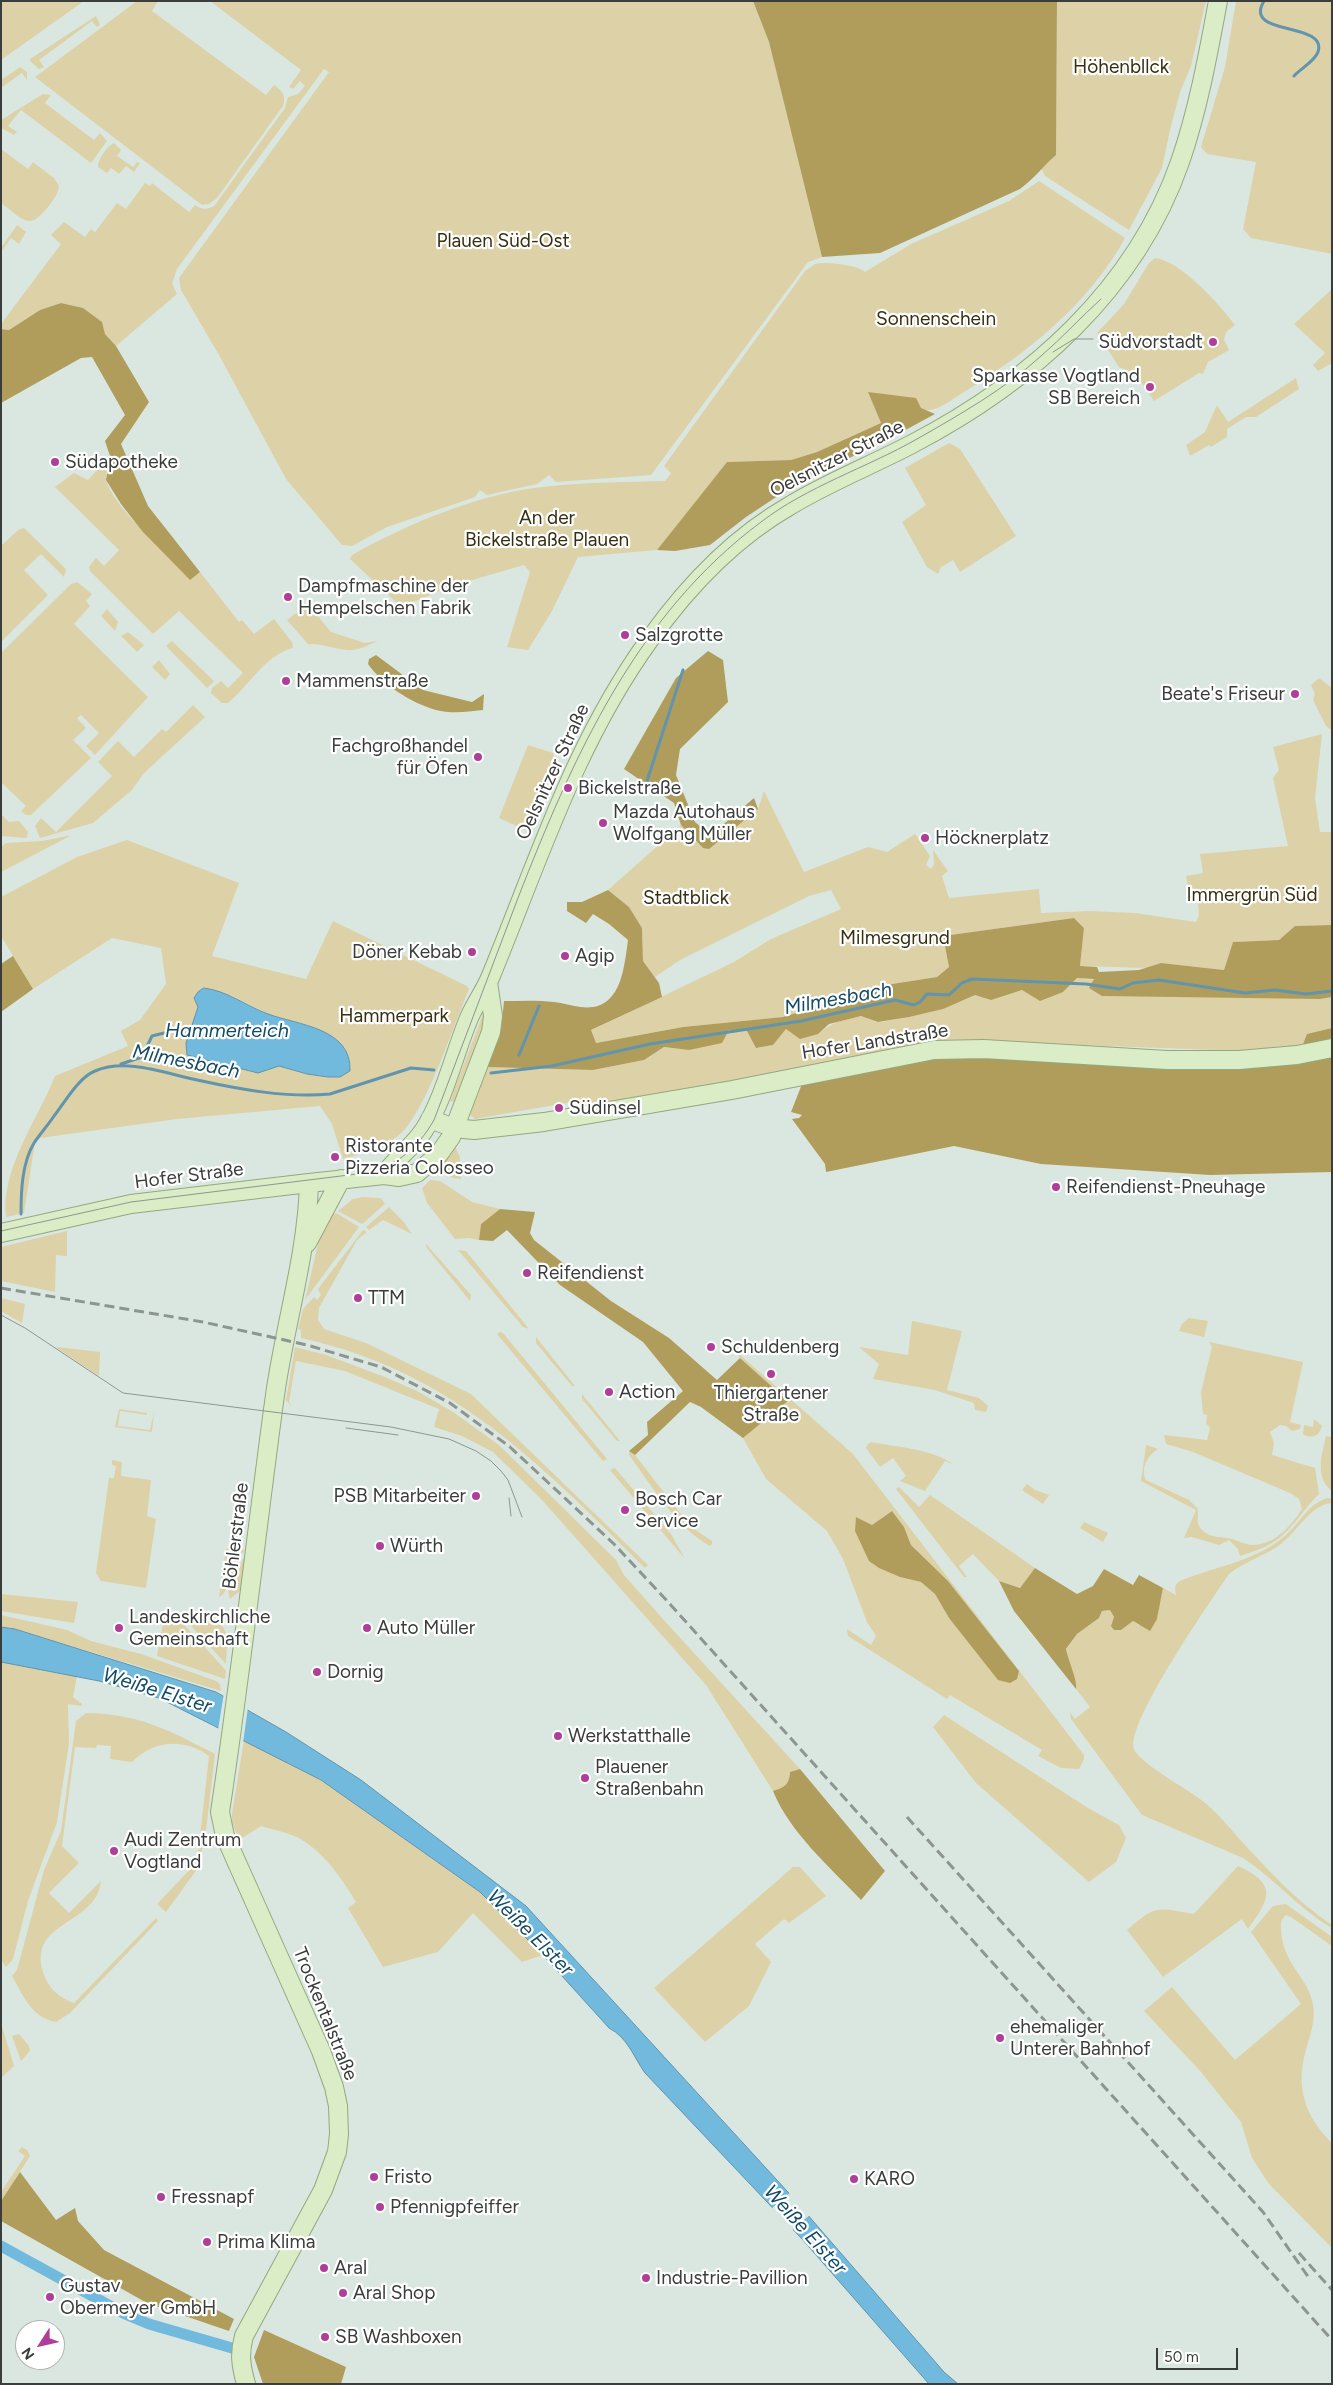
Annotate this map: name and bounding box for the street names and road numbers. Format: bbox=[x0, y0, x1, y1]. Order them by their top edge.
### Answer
street label: Oelsnitzer Straße bbox=[766, 415, 908, 503]
street label: Oelsnitzer Straße bbox=[512, 700, 594, 844]
street label: Hofer Landstraße bbox=[800, 1019, 950, 1065]
street label: Hofer Straße bbox=[133, 1158, 245, 1194]
street label: Böhlerstraße bbox=[218, 1481, 254, 1591]
street label: Trockentalstraße bbox=[288, 1944, 362, 2084]

